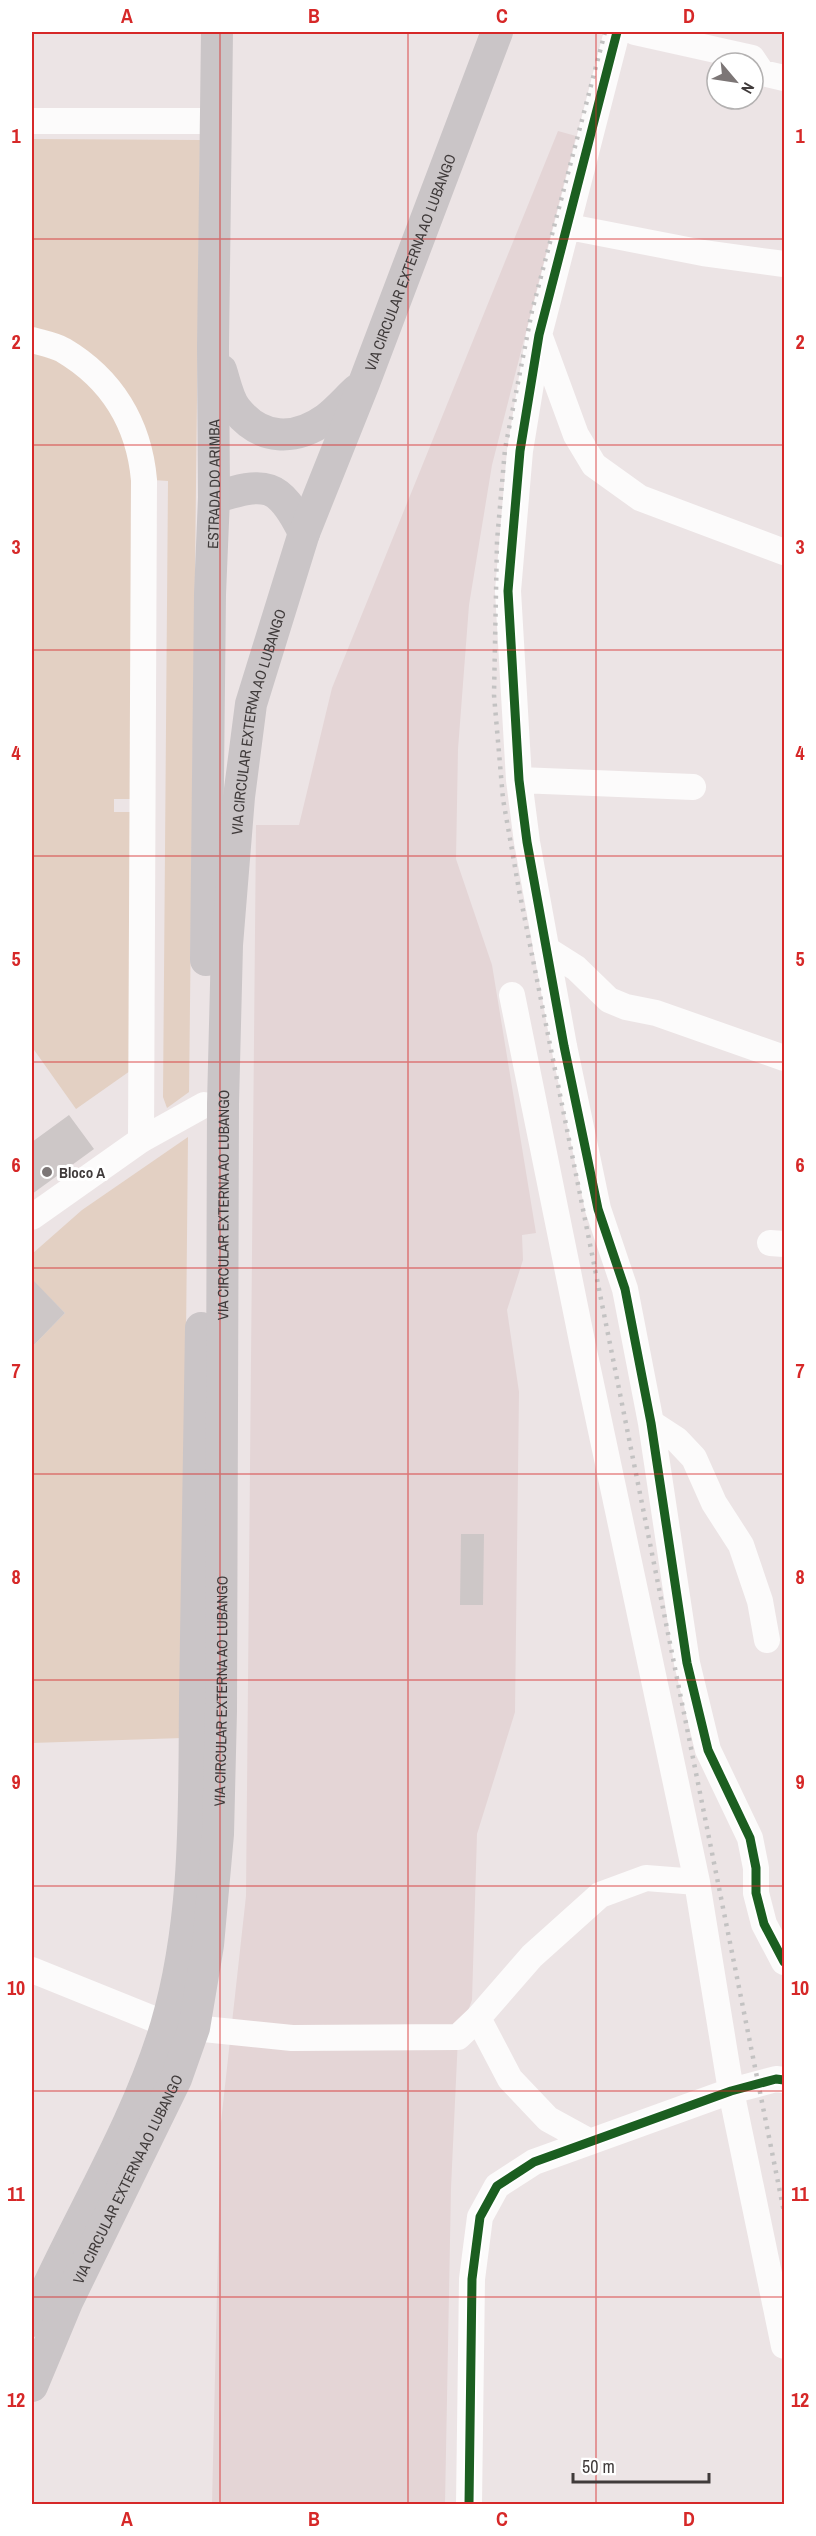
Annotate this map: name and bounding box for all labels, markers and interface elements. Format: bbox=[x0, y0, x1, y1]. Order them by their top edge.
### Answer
text: A bbox=[121, 2, 133, 29]
text: B bbox=[308, 2, 320, 29]
text: C bbox=[496, 2, 508, 29]
text: D bbox=[683, 2, 695, 29]
north arrow bbox=[705, 51, 765, 111]
text: N bbox=[736, 79, 760, 98]
text: 1 bbox=[11, 122, 21, 149]
text: 1 bbox=[795, 122, 805, 149]
street label: VIA CIRCULAR EXTERNA AO LUBANGO bbox=[359, 151, 460, 374]
text: 2 bbox=[11, 328, 21, 355]
text: 2 bbox=[795, 328, 805, 355]
street label: ESTRADA DO ARIMBA bbox=[201, 419, 225, 549]
text: 3 bbox=[11, 533, 21, 560]
text: 3 bbox=[795, 533, 805, 560]
street label: VIA CIRCULAR EXTERNA AO LUBANGO bbox=[225, 606, 290, 836]
text: 4 bbox=[11, 739, 21, 766]
text: 4 bbox=[795, 739, 805, 766]
text: 5 bbox=[11, 945, 21, 972]
text: 5 bbox=[795, 945, 805, 972]
street label: VIA CIRCULAR EXTERNA AO LUBANGO bbox=[212, 1089, 234, 1320]
text: 6 bbox=[11, 1151, 21, 1178]
text: 6 bbox=[795, 1151, 805, 1178]
place label: Bloco A bbox=[59, 1162, 105, 1183]
marker: Bloco A bbox=[40, 1165, 54, 1179]
text: 7 bbox=[11, 1357, 21, 1384]
text: 7 bbox=[795, 1357, 805, 1384]
text: 8 bbox=[11, 1563, 21, 1590]
text: 8 bbox=[795, 1563, 805, 1590]
street label: VIA CIRCULAR EXTERNA AO LUBANGO bbox=[208, 1576, 232, 1806]
text: 9 bbox=[11, 1768, 21, 1795]
text: 9 bbox=[795, 1768, 805, 1795]
text: 10 bbox=[7, 1974, 25, 2001]
text: 10 bbox=[791, 1974, 809, 2001]
street label: VIA CIRCULAR EXTERNA AO LUBANGO bbox=[67, 2071, 187, 2287]
text: 11 bbox=[7, 2180, 26, 2207]
text: 11 bbox=[791, 2180, 810, 2207]
text: 12 bbox=[7, 2386, 25, 2413]
text: 12 bbox=[791, 2386, 809, 2413]
scale bar bbox=[573, 2446, 710, 2484]
text: 50 m bbox=[582, 2454, 615, 2479]
text: A bbox=[121, 2505, 133, 2532]
text: B bbox=[308, 2505, 320, 2532]
text: C bbox=[496, 2505, 508, 2532]
text: D bbox=[683, 2505, 695, 2532]

